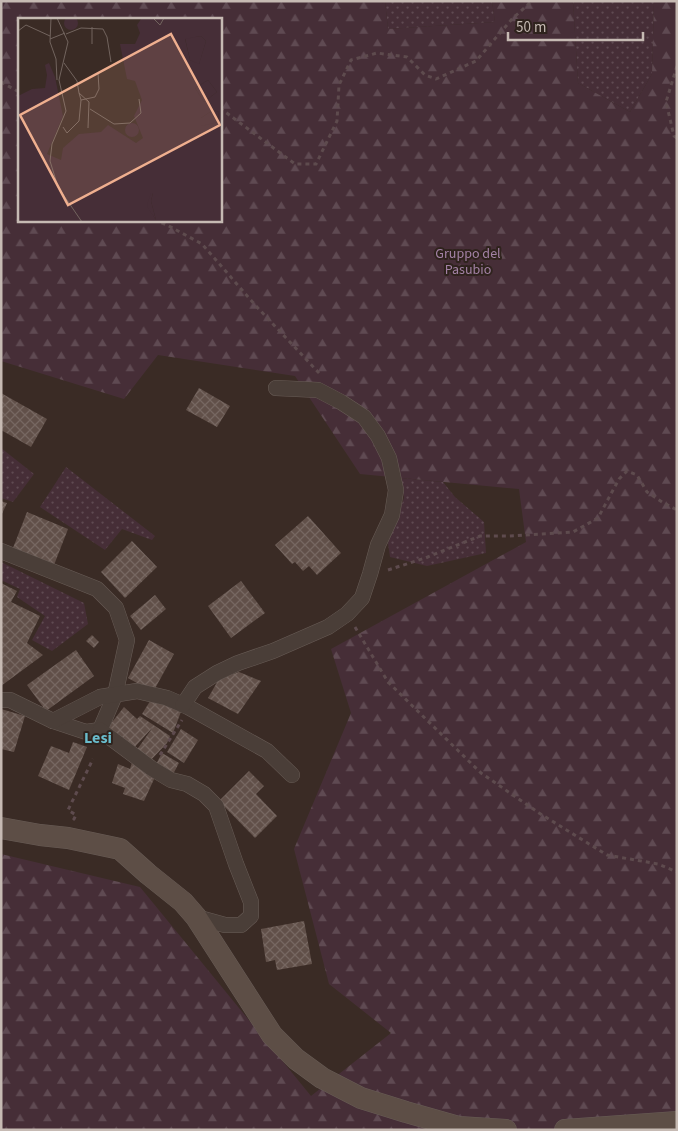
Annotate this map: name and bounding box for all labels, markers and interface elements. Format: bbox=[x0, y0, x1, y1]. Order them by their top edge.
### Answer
scale bar bbox=[508, 10, 643, 42]
text: 50 m bbox=[516, 17, 546, 38]
inset map bbox=[18, 18, 221, 221]
park label: Gruppo del Pasubio bbox=[435, 244, 501, 280]
district label: Lesi bbox=[84, 727, 112, 749]

